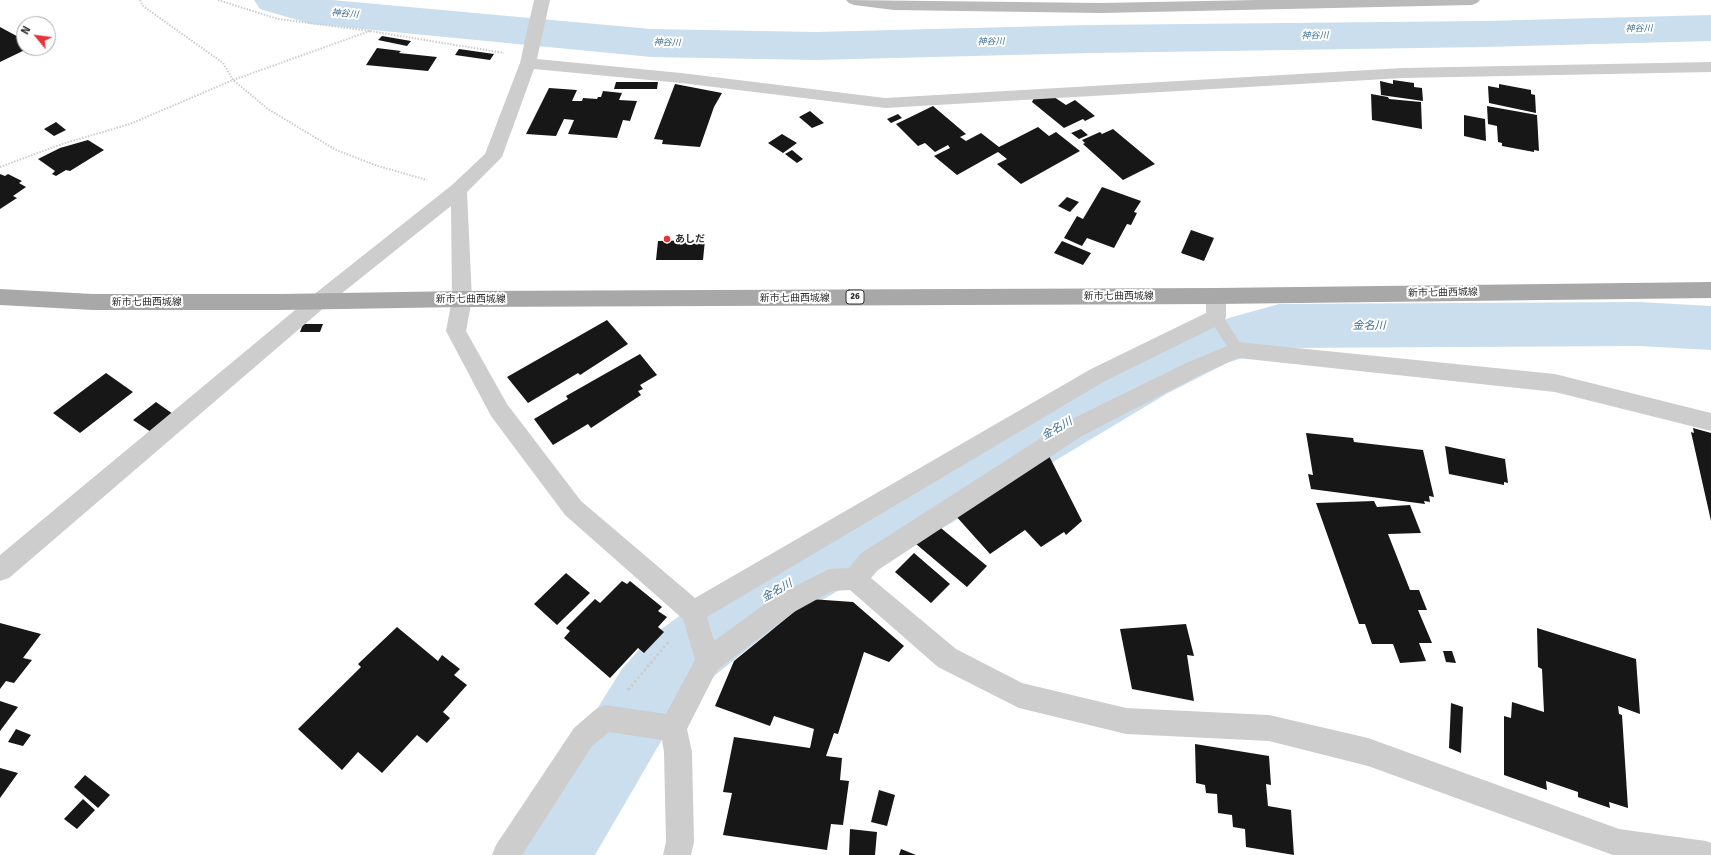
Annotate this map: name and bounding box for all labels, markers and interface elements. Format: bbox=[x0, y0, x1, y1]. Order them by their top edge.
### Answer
water label: 神谷川 bbox=[331, 7, 359, 21]
north arrow bbox=[16, 16, 56, 56]
water label: 神谷川 bbox=[1625, 23, 1653, 35]
text: N bbox=[18, 24, 33, 37]
water label: 神谷川 bbox=[1301, 30, 1329, 42]
water label: 神谷川 bbox=[977, 36, 1005, 48]
water label: 神谷川 bbox=[653, 37, 681, 49]
place label: あしだ bbox=[675, 233, 705, 245]
marker: あしだ bbox=[662, 234, 672, 244]
street label: 新市七曲西城線 bbox=[1408, 286, 1478, 300]
road number: 26 bbox=[846, 290, 864, 304]
street label: 新市七曲西城線 bbox=[1084, 290, 1154, 302]
street label: 新市七曲西城線 bbox=[760, 292, 830, 304]
street label: 新市七曲西城線 bbox=[436, 293, 506, 305]
street label: 新市七曲西城線 bbox=[112, 296, 182, 308]
water label: 金名川 bbox=[1353, 319, 1385, 333]
water label: 金名川 bbox=[1039, 415, 1075, 443]
water label: 金名川 bbox=[759, 577, 795, 605]

